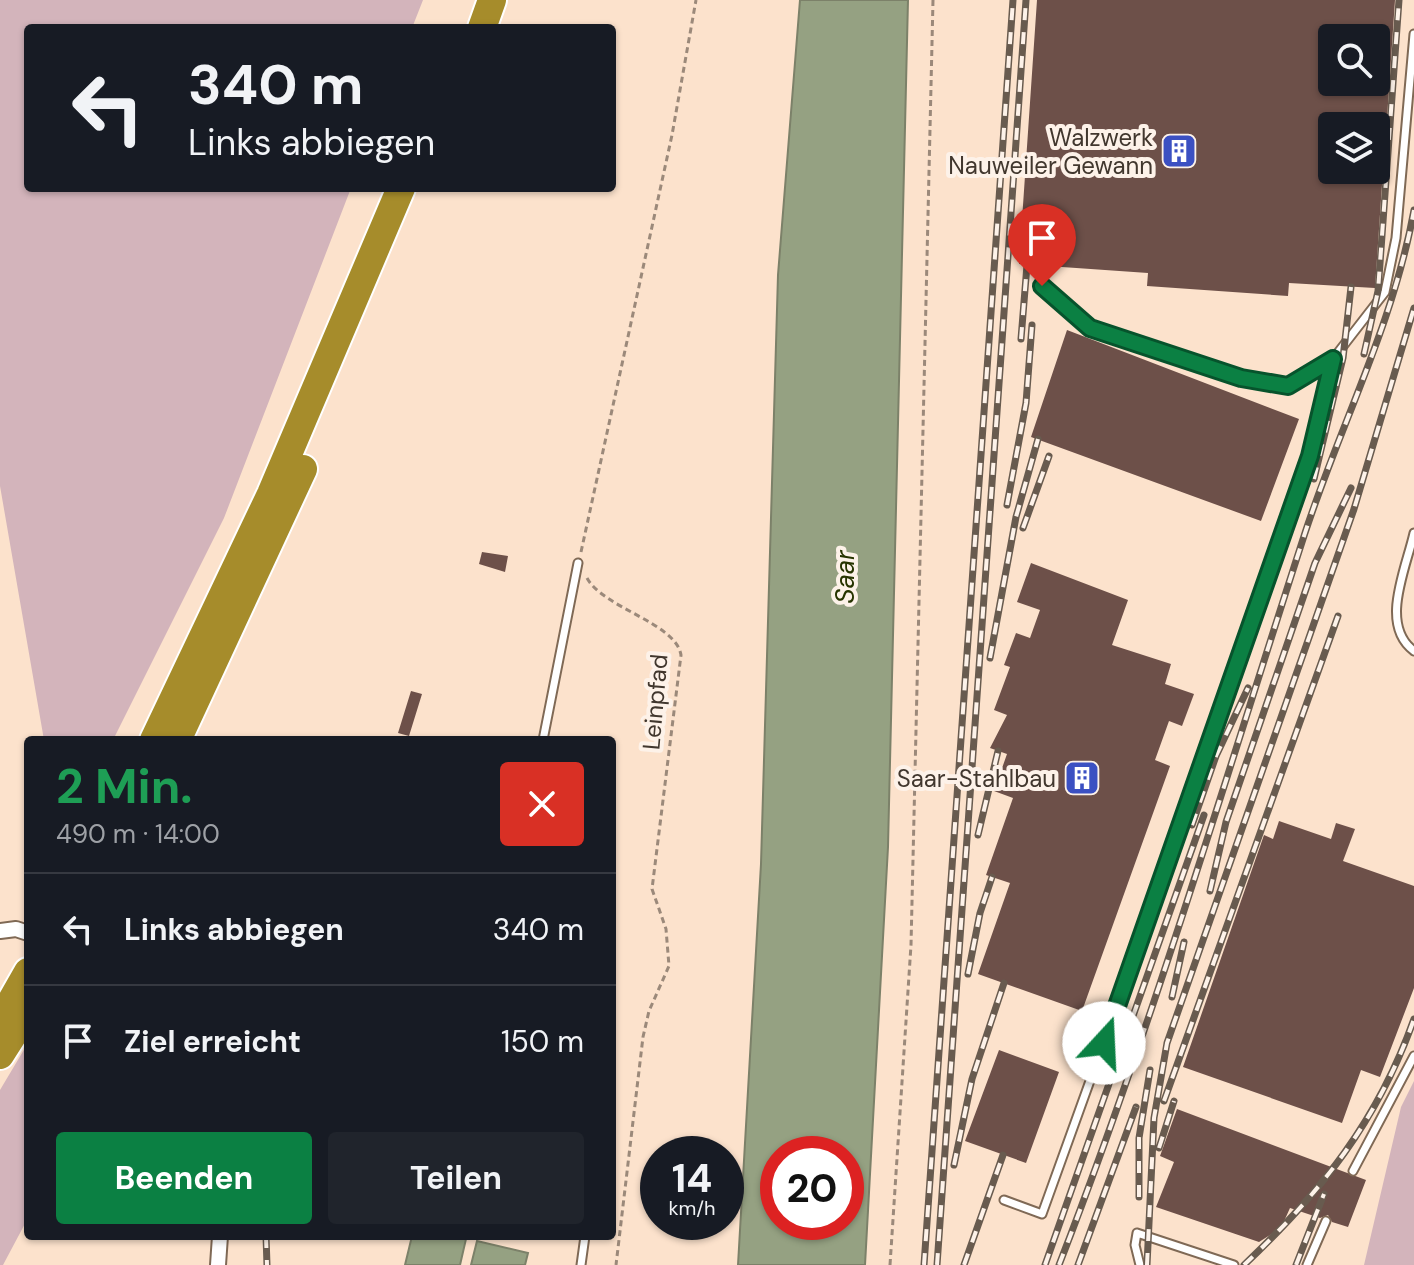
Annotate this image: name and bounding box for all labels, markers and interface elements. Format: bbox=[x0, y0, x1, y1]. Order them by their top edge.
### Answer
map controls bbox=[1318, 24, 1390, 184]
button: search bbox=[1318, 24, 1390, 96]
text: 340 m bbox=[188, 48, 363, 121]
icon: left bbox=[56, 56, 160, 160]
button: layers bbox=[1318, 112, 1390, 184]
text: Links abbiegen bbox=[188, 119, 435, 166]
place label: Walzwerk Nauweiler Gewann bbox=[948, 122, 1153, 181]
building icon: Walzwerk Nauweiler Gewann bbox=[1160, 132, 1198, 170]
pin bbox=[1008, 204, 1076, 286]
icon: arrive bbox=[1020, 216, 1064, 260]
water label: Saar bbox=[828, 549, 862, 604]
street label: Leinpfad bbox=[635, 653, 675, 751]
text: 2 Min. bbox=[56, 755, 192, 818]
building icon: Saar-Stahlbau bbox=[1063, 759, 1101, 797]
button: close bbox=[500, 762, 584, 846]
place label: Saar-Stahlbau bbox=[897, 763, 1056, 794]
text: 490 m · 14:00 bbox=[56, 817, 220, 851]
icon: left bbox=[56, 907, 100, 951]
text: Links abbiegen bbox=[124, 910, 344, 949]
text: 340 m bbox=[493, 910, 584, 949]
position arrow bbox=[1062, 1001, 1146, 1085]
icon: arrive bbox=[56, 1019, 100, 1063]
text: Ziel erreicht bbox=[124, 1022, 301, 1061]
text: 150 m bbox=[501, 1022, 584, 1061]
button: Beenden bbox=[56, 1132, 312, 1224]
button: Teilen bbox=[328, 1132, 584, 1224]
speed limit sign: 20 bbox=[760, 1136, 864, 1240]
text: 14 bbox=[672, 1152, 712, 1204]
text: km/h bbox=[668, 1195, 716, 1221]

